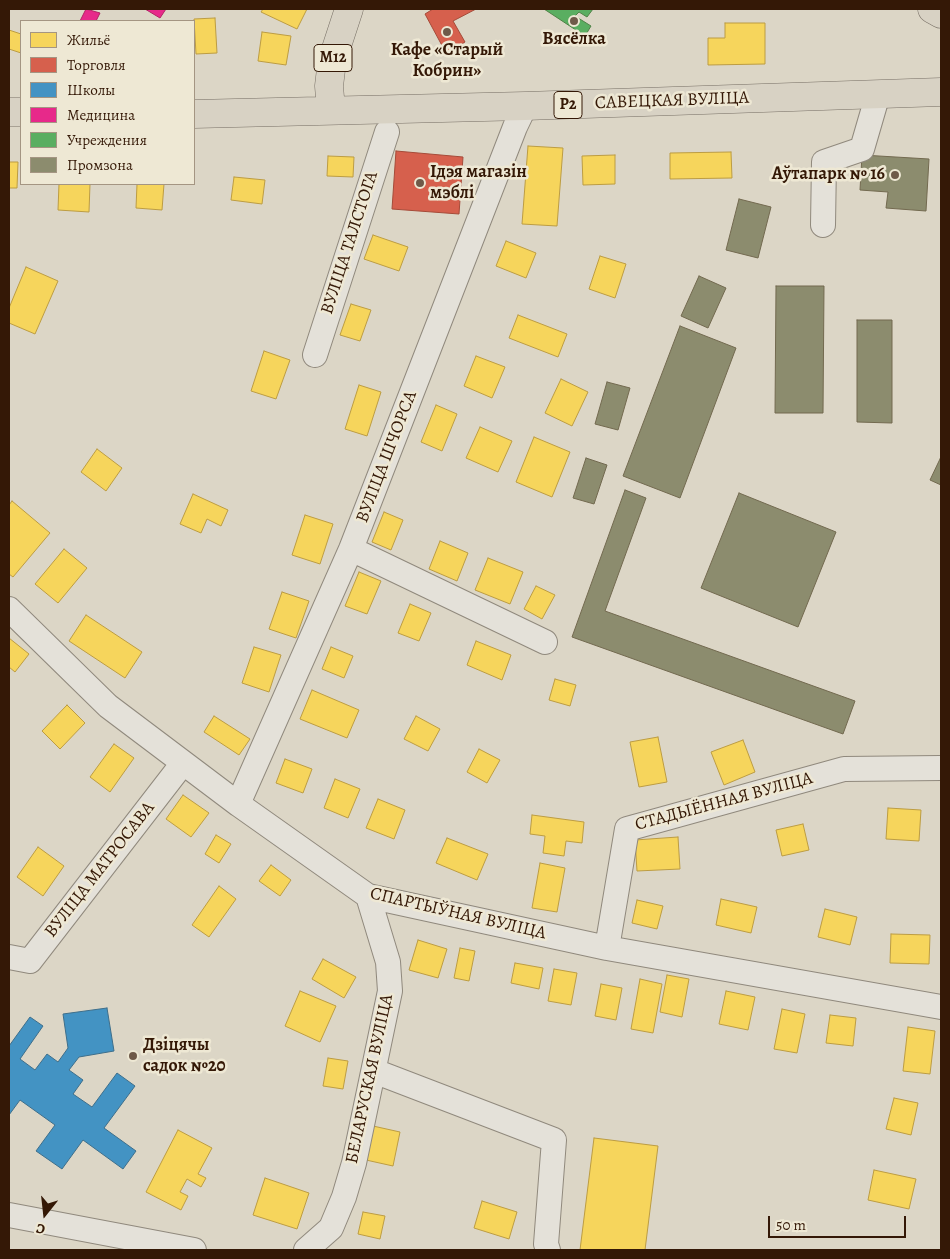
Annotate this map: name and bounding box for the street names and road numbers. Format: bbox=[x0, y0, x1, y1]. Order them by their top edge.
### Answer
road number: М12 bbox=[314, 44, 352, 72]
street label: САВЕЦКАЯ ВУЛІЦА bbox=[595, 88, 749, 114]
road number: Р2 bbox=[554, 92, 582, 118]
street label: ВУЛІЦА ТАЛСТОГА bbox=[317, 169, 383, 317]
street label: ВУЛІЦА ШЧОРСА bbox=[352, 388, 422, 526]
street label: СТАДЫЁННАЯ ВУЛІЦА bbox=[633, 768, 815, 836]
street label: ВУЛІЦА МАТРОСАВА bbox=[40, 798, 160, 942]
street label: СПАРТЫЎНАЯ ВУЛІЦА bbox=[368, 883, 548, 945]
street label: БЕЛАРУСКАЯ ВУЛІЦА bbox=[341, 992, 399, 1166]

